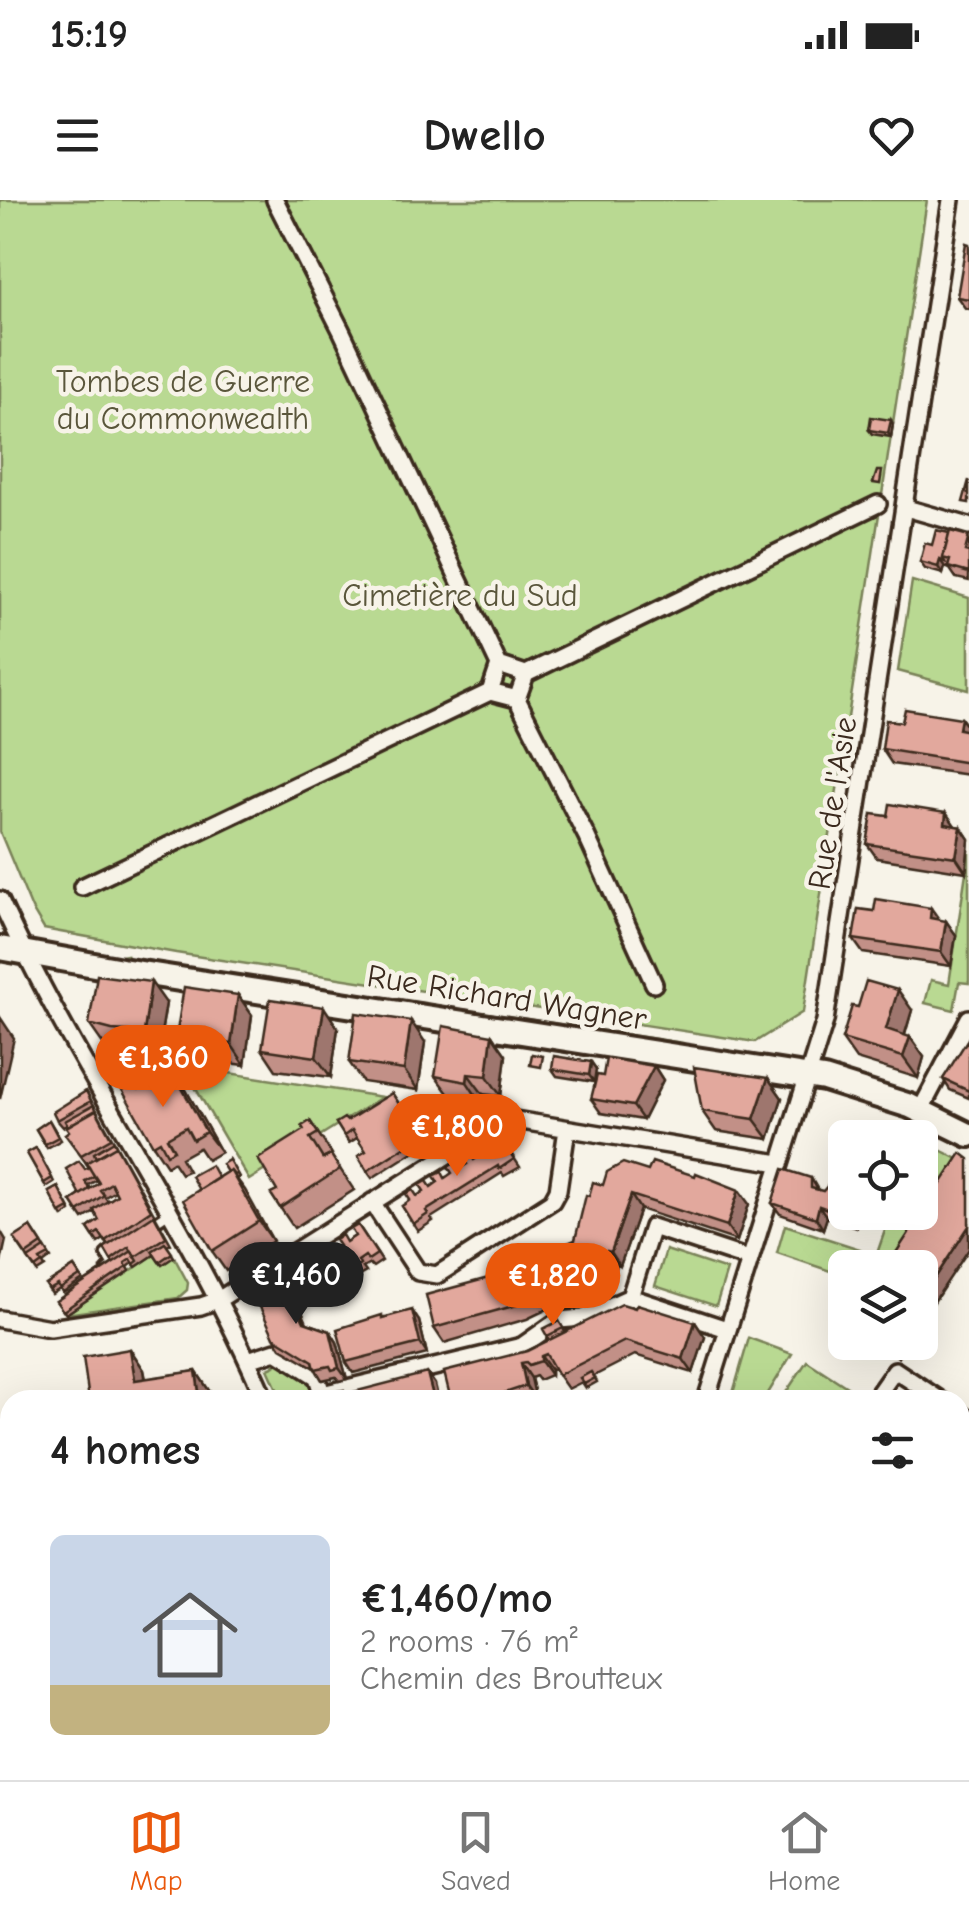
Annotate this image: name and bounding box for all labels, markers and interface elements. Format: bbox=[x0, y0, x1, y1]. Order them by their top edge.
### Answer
text: 15:19 bbox=[50, 13, 128, 57]
icon: menu bbox=[50, 108, 105, 163]
icon: heart bbox=[864, 108, 919, 163]
text: Dwello bbox=[423, 109, 546, 161]
park label: Tombes de Guerre du Commonwealth bbox=[56, 363, 310, 437]
park label: Cimetière du Sud bbox=[342, 577, 578, 614]
street label: Rue de l'Asie bbox=[801, 714, 864, 892]
street label: Rue Richard Wagner bbox=[365, 957, 650, 1038]
pin: €1,360 bbox=[82, 1025, 244, 1110]
text: €1,360 bbox=[117, 1039, 209, 1076]
pin: €1,800 bbox=[376, 1094, 538, 1179]
text: €1,800 bbox=[410, 1108, 504, 1145]
map controls bbox=[828, 1120, 938, 1360]
button: locate bbox=[828, 1120, 938, 1230]
pin: €1,460 bbox=[215, 1242, 377, 1327]
pin: €1,820 bbox=[472, 1243, 634, 1328]
button: layers bbox=[828, 1250, 938, 1360]
text: €1,460 bbox=[251, 1256, 341, 1293]
text: €1,820 bbox=[507, 1257, 599, 1294]
icon: filters bbox=[865, 1423, 920, 1478]
text: 4 homes bbox=[50, 1426, 200, 1475]
text: €1,460/mo bbox=[360, 1574, 553, 1623]
icon: home bbox=[130, 1575, 250, 1695]
text: 2 rooms · 76 m² bbox=[360, 1623, 578, 1660]
text: Chemin des Broutteux bbox=[360, 1660, 662, 1697]
tab: Map bbox=[129, 1805, 184, 1897]
tab: Saved bbox=[441, 1805, 511, 1897]
tab: Home bbox=[768, 1805, 840, 1897]

